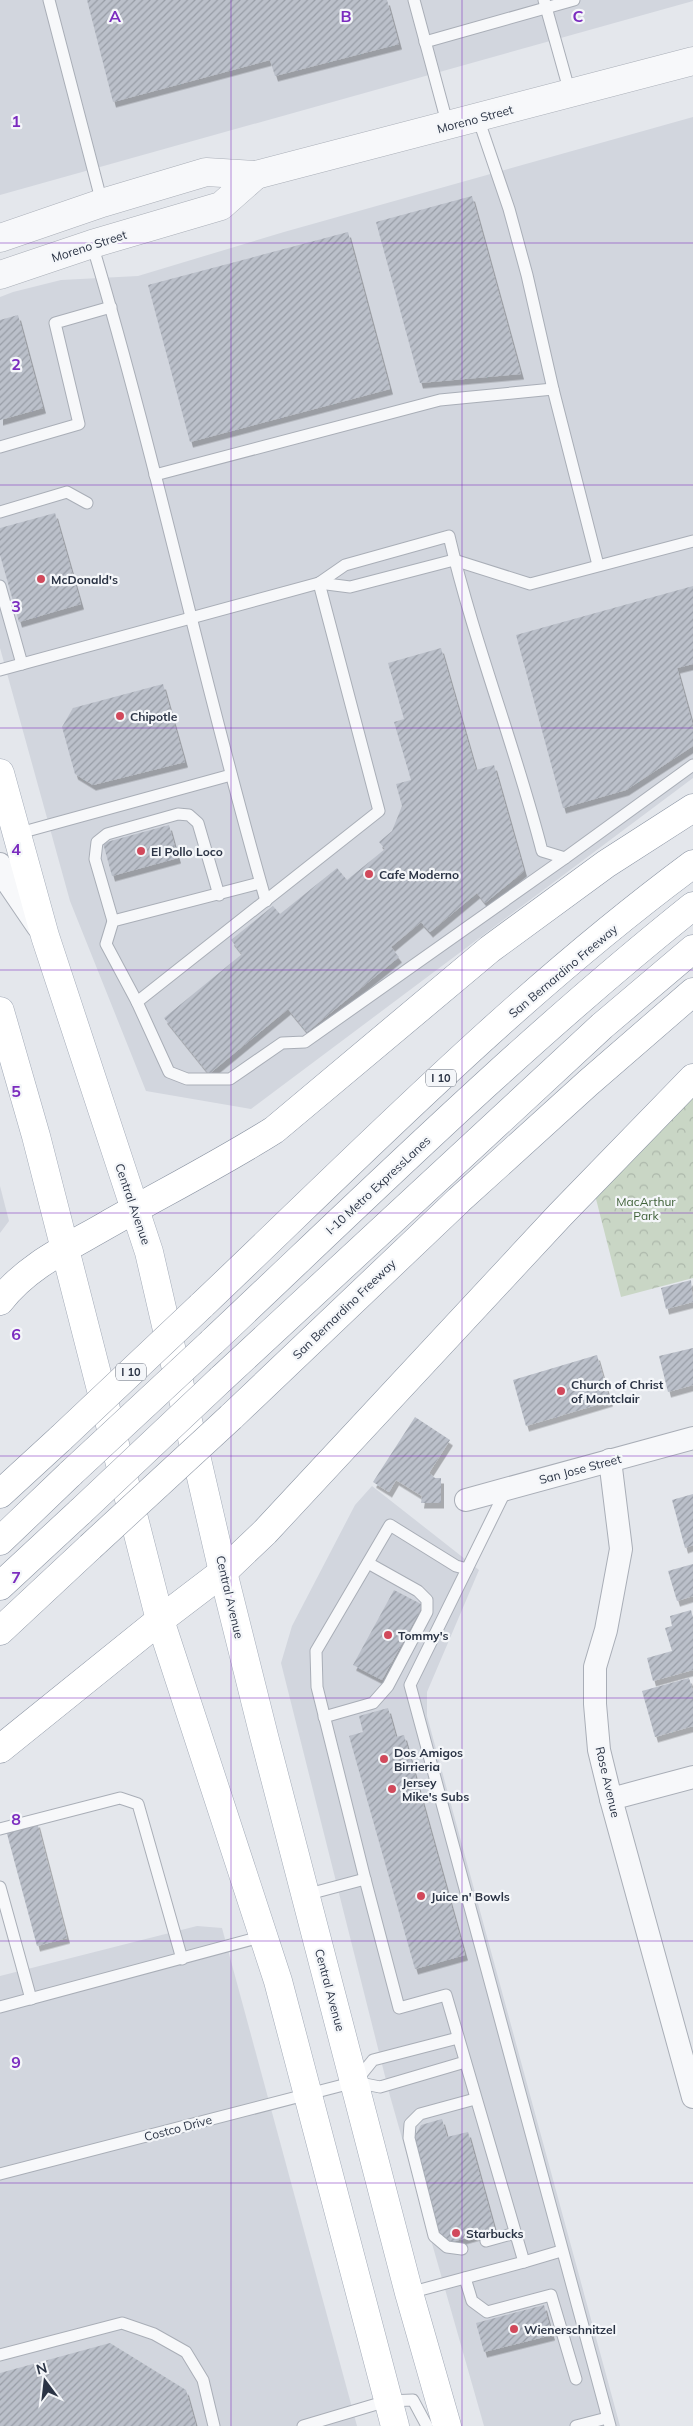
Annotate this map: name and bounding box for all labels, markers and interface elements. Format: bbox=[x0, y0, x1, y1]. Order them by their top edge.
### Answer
text: A bbox=[109, 6, 121, 26]
text: B bbox=[340, 6, 352, 26]
text: C bbox=[573, 6, 584, 26]
street label: Moreno Street bbox=[435, 102, 515, 136]
text: 1 bbox=[11, 111, 21, 131]
street label: Moreno Street bbox=[50, 227, 128, 265]
text: 2 bbox=[11, 354, 21, 374]
place label: McDonald's bbox=[51, 572, 118, 587]
marker: McDonald's bbox=[35, 573, 47, 585]
text: 3 bbox=[11, 596, 21, 616]
place label: Chipotle bbox=[130, 709, 178, 724]
marker: Chipotle bbox=[114, 710, 126, 722]
text: 4 bbox=[11, 839, 21, 859]
place label: El Pollo Loco bbox=[151, 844, 223, 859]
marker: El Pollo Loco bbox=[135, 845, 147, 857]
place label: Cafe Moderno bbox=[379, 867, 459, 882]
marker: Cafe Moderno bbox=[363, 868, 375, 880]
street label: San Bernardino Freeway bbox=[506, 921, 621, 1021]
road number: I 10 bbox=[426, 1070, 456, 1086]
text: 5 bbox=[11, 1081, 21, 1101]
street label: I-10 Metro ExpressLanes bbox=[323, 1133, 434, 1237]
street label: Central Avenue bbox=[112, 1161, 154, 1247]
park label: MacArthur Park bbox=[616, 1194, 676, 1223]
street label: San Bernardino Freeway bbox=[289, 1256, 399, 1362]
text: 6 bbox=[11, 1324, 21, 1344]
road number: I 10 bbox=[116, 1364, 146, 1380]
place label: Church of Christ of Montclair bbox=[571, 1377, 664, 1406]
marker: Church of Christ of Montclair bbox=[555, 1385, 567, 1397]
street label: San Jose Street bbox=[537, 1451, 623, 1487]
street label: Central Avenue bbox=[213, 1554, 247, 1640]
text: 7 bbox=[11, 1567, 21, 1587]
place label: Tommy's bbox=[398, 1628, 449, 1643]
marker: Tommy's bbox=[382, 1629, 394, 1641]
place label: Dos Amigos Birrieria bbox=[394, 1745, 463, 1774]
street label: Rose Avenue bbox=[593, 1745, 623, 1819]
marker: Dos Amigos Birrieria bbox=[378, 1753, 390, 1765]
place label: Jersey Mike's Subs bbox=[402, 1775, 469, 1804]
marker: Jersey Mike's Subs bbox=[386, 1783, 398, 1795]
text: 8 bbox=[11, 1809, 21, 1829]
place label: Juice n' Bowls bbox=[431, 1889, 510, 1904]
marker: Juice n' Bowls bbox=[415, 1890, 427, 1902]
street label: Central Avenue bbox=[312, 1947, 348, 2033]
text: 9 bbox=[11, 2052, 21, 2072]
street label: Costco Drive bbox=[143, 2112, 213, 2144]
place label: Starbucks bbox=[466, 2226, 524, 2241]
marker: Starbucks bbox=[450, 2227, 462, 2239]
place label: Wienerschnitzel bbox=[524, 2322, 616, 2337]
marker: Wienerschnitzel bbox=[508, 2323, 520, 2335]
north arrow bbox=[20, 2356, 70, 2406]
text: N bbox=[34, 2358, 49, 2379]

